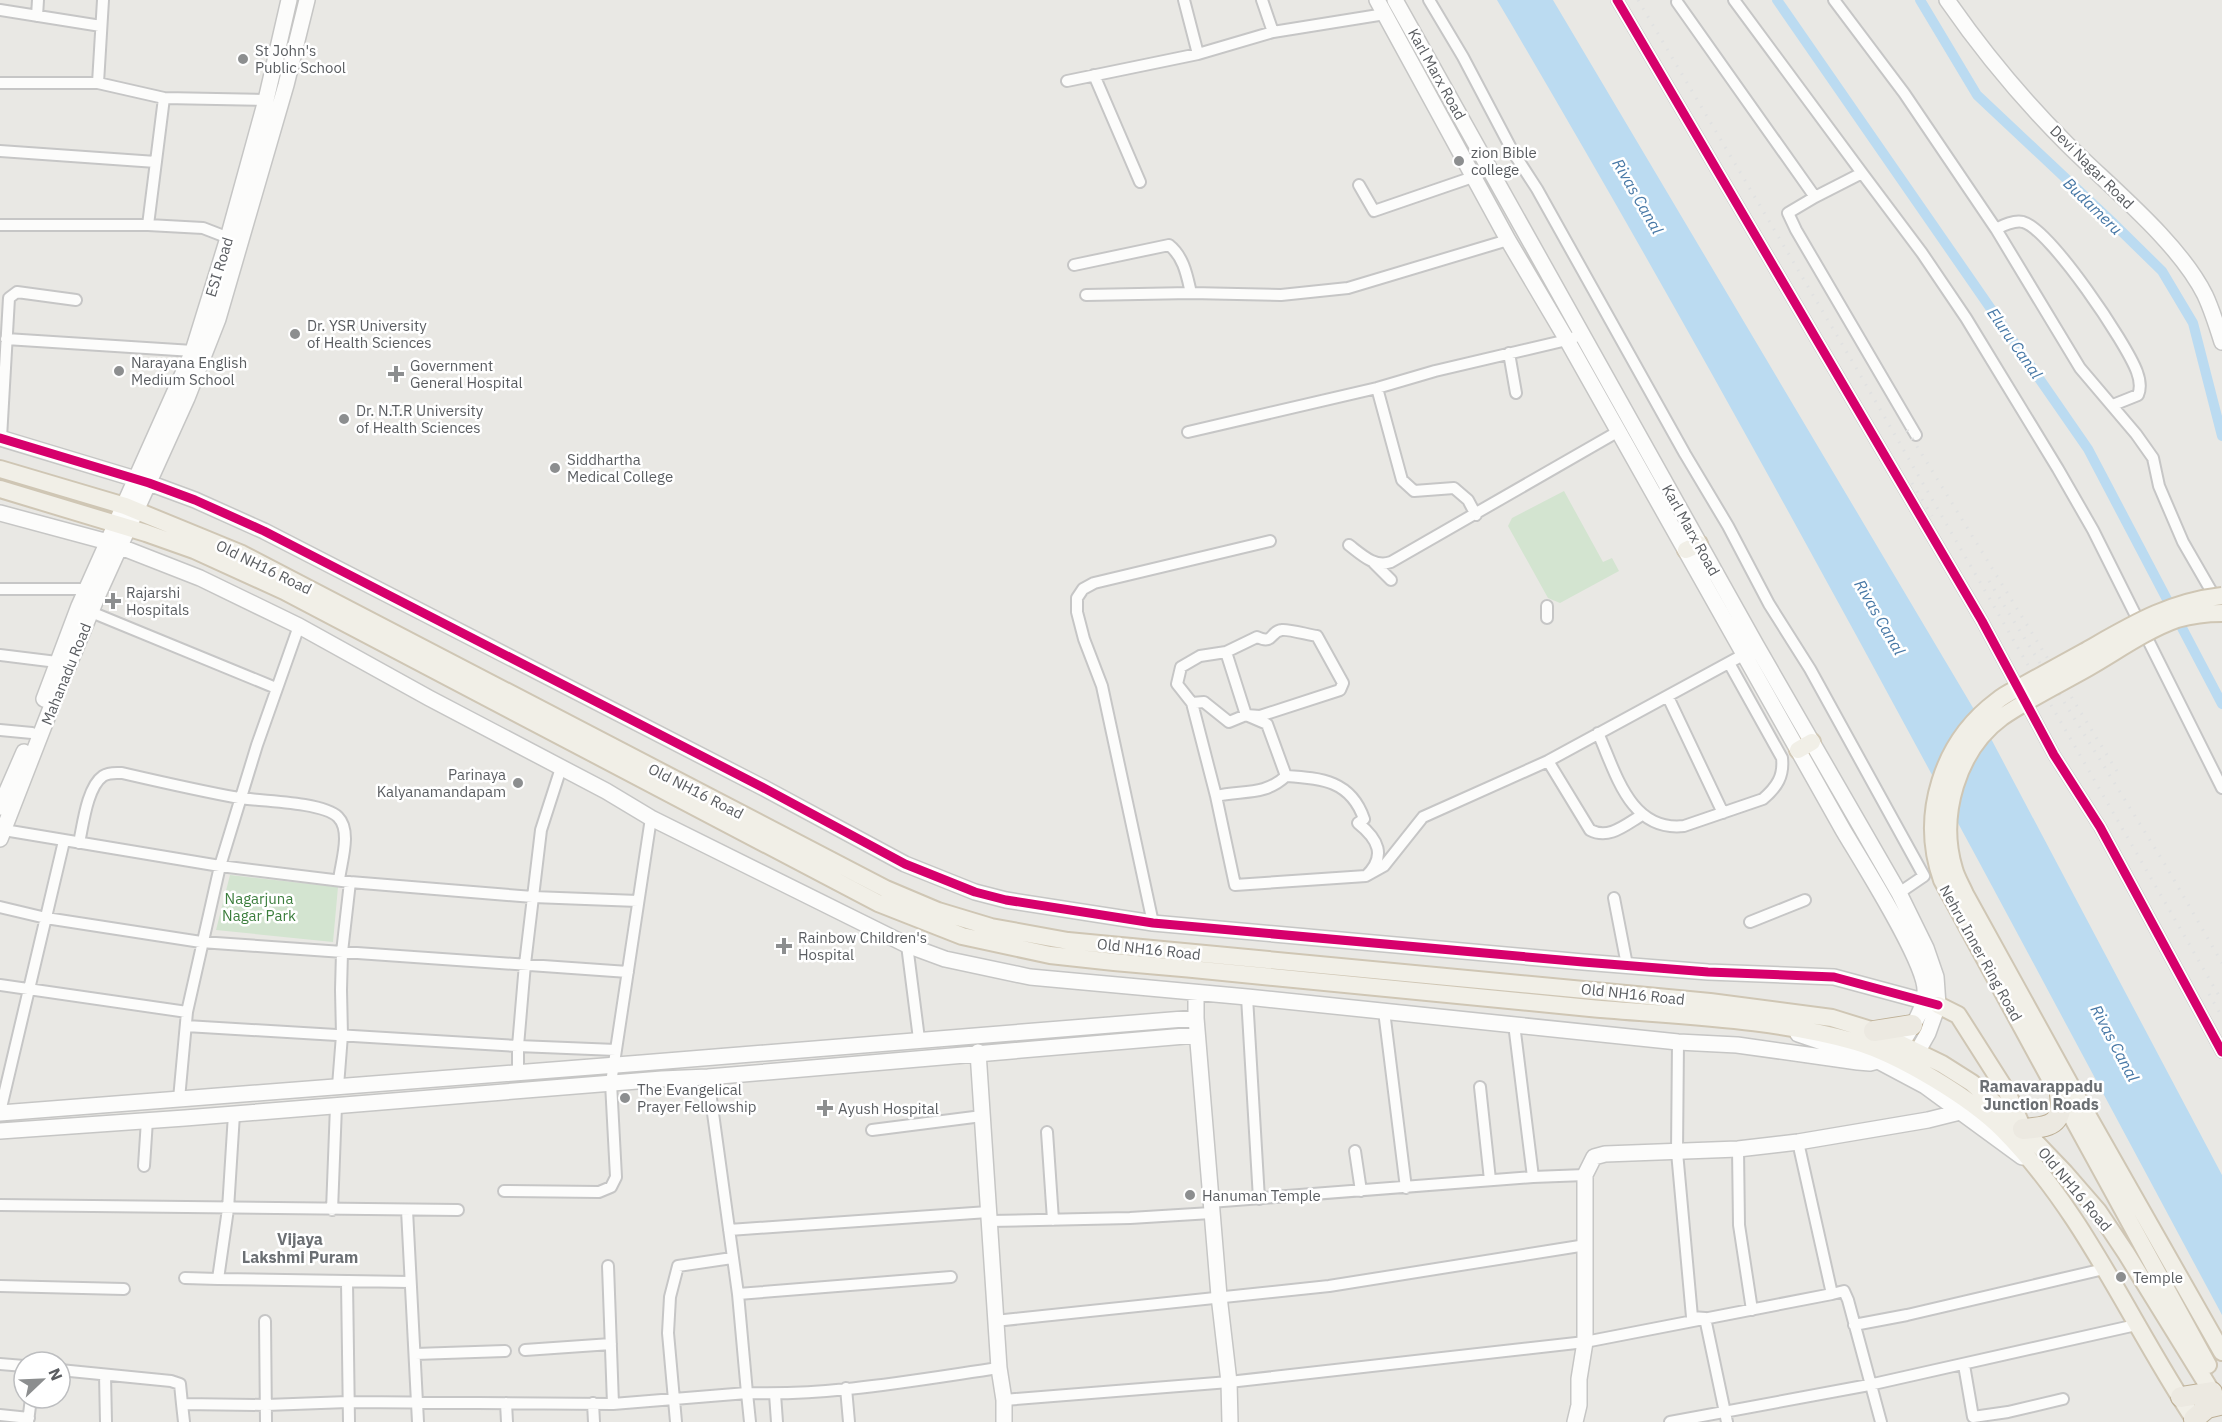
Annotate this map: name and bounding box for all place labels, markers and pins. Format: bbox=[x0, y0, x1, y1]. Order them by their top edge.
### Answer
place label: St John's Public School bbox=[255, 41, 346, 77]
marker: St John's Public School bbox=[236, 52, 250, 66]
place label: zion Bible college bbox=[1471, 143, 1537, 179]
marker: zion Bible college bbox=[1452, 154, 1466, 168]
place label: Dr. YSR University of Health Sciences bbox=[307, 316, 432, 352]
marker: Dr. YSR University of Health Sciences bbox=[288, 327, 302, 341]
place label: Narayana English Medium School bbox=[131, 353, 247, 389]
place label: Government General Hospital bbox=[410, 356, 523, 392]
marker: Narayana English Medium School bbox=[112, 364, 126, 378]
marker: Government General Hospital bbox=[387, 365, 405, 383]
place label: Dr. N.T.R University of Health Sciences bbox=[356, 401, 484, 437]
marker: Dr. N.T.R University of Health Sciences bbox=[337, 412, 351, 426]
place label: Siddhartha Medical College bbox=[567, 450, 673, 486]
marker: Siddhartha Medical College bbox=[548, 461, 562, 475]
place label: Rajarshi Hospitals bbox=[126, 583, 189, 619]
marker: Rajarshi Hospitals bbox=[104, 592, 122, 610]
place label: Parinaya Kalyanamandapam bbox=[377, 765, 506, 801]
marker: Parinaya Kalyanamandapam bbox=[511, 776, 525, 790]
place label: Rainbow Children's Hospital bbox=[798, 928, 927, 964]
marker: Rainbow Children's Hospital bbox=[775, 937, 793, 955]
place label: The Evangelical Prayer Fellowship bbox=[637, 1080, 756, 1116]
marker: The Evangelical Prayer Fellowship bbox=[618, 1091, 632, 1105]
marker: Ayush Hospital bbox=[816, 1099, 834, 1117]
place label: Ayush Hospital bbox=[838, 1099, 939, 1118]
place label: Hanuman Temple bbox=[1202, 1186, 1321, 1205]
marker: Hanuman Temple bbox=[1183, 1188, 1197, 1202]
place label: Temple bbox=[2133, 1268, 2183, 1287]
marker: Temple bbox=[2114, 1270, 2128, 1284]

